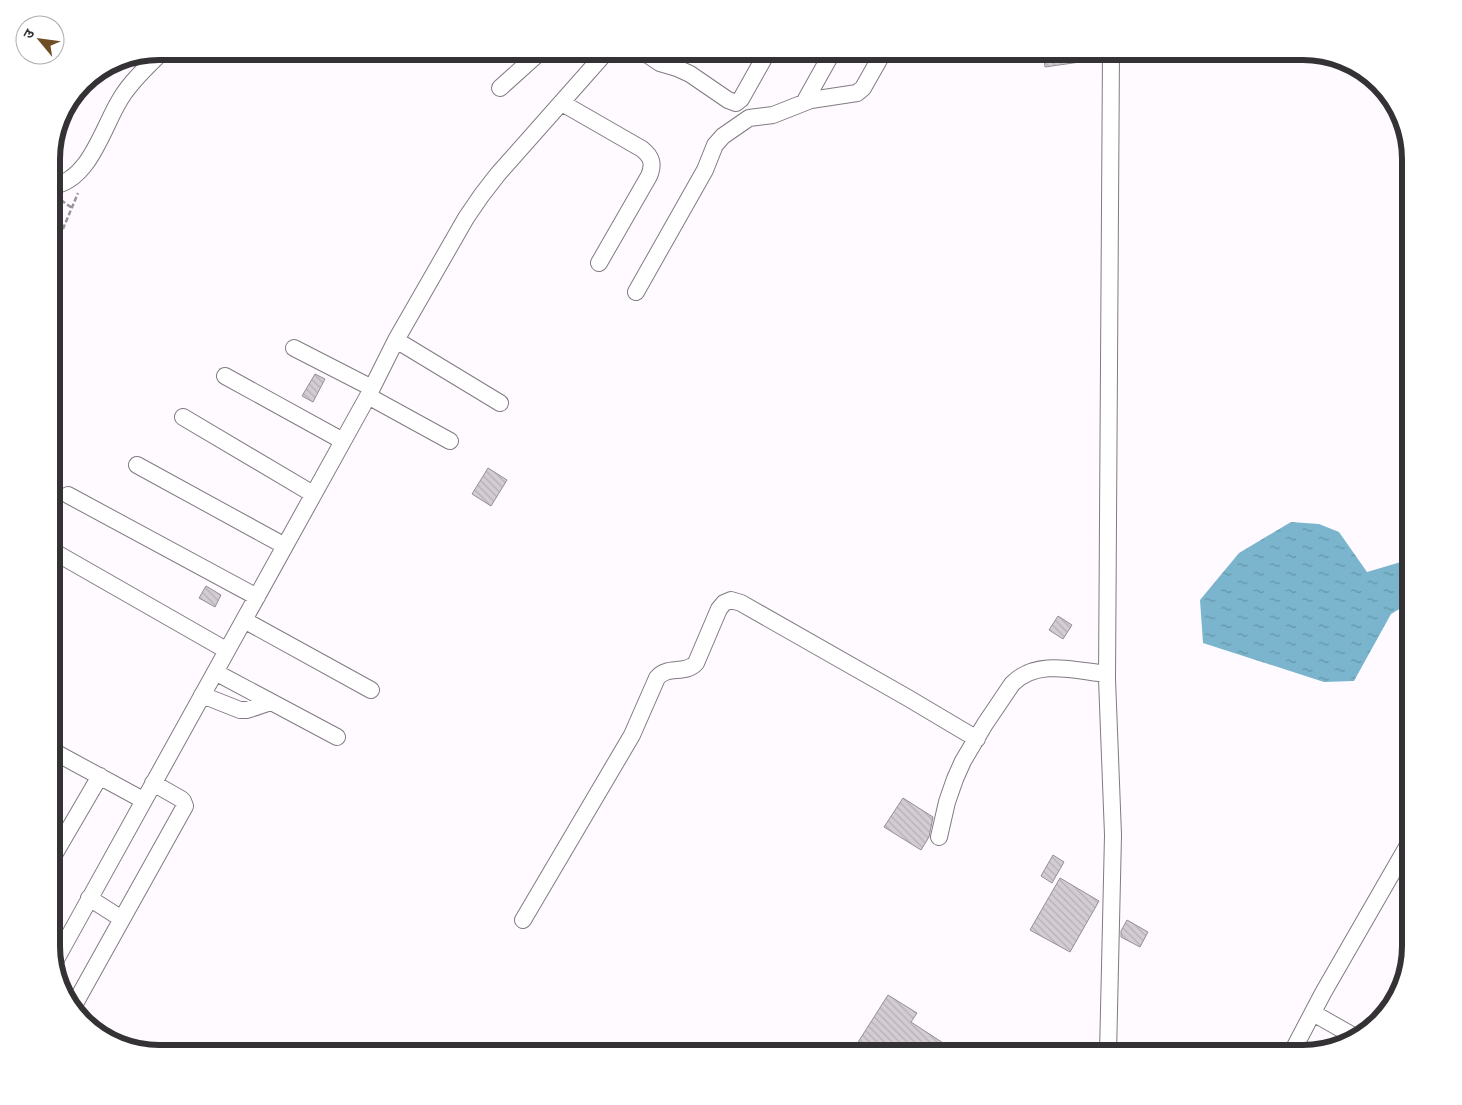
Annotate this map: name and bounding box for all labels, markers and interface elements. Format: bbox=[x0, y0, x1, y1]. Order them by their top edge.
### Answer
north arrow bbox=[15, 15, 65, 65]
text: उ bbox=[19, 25, 39, 42]

